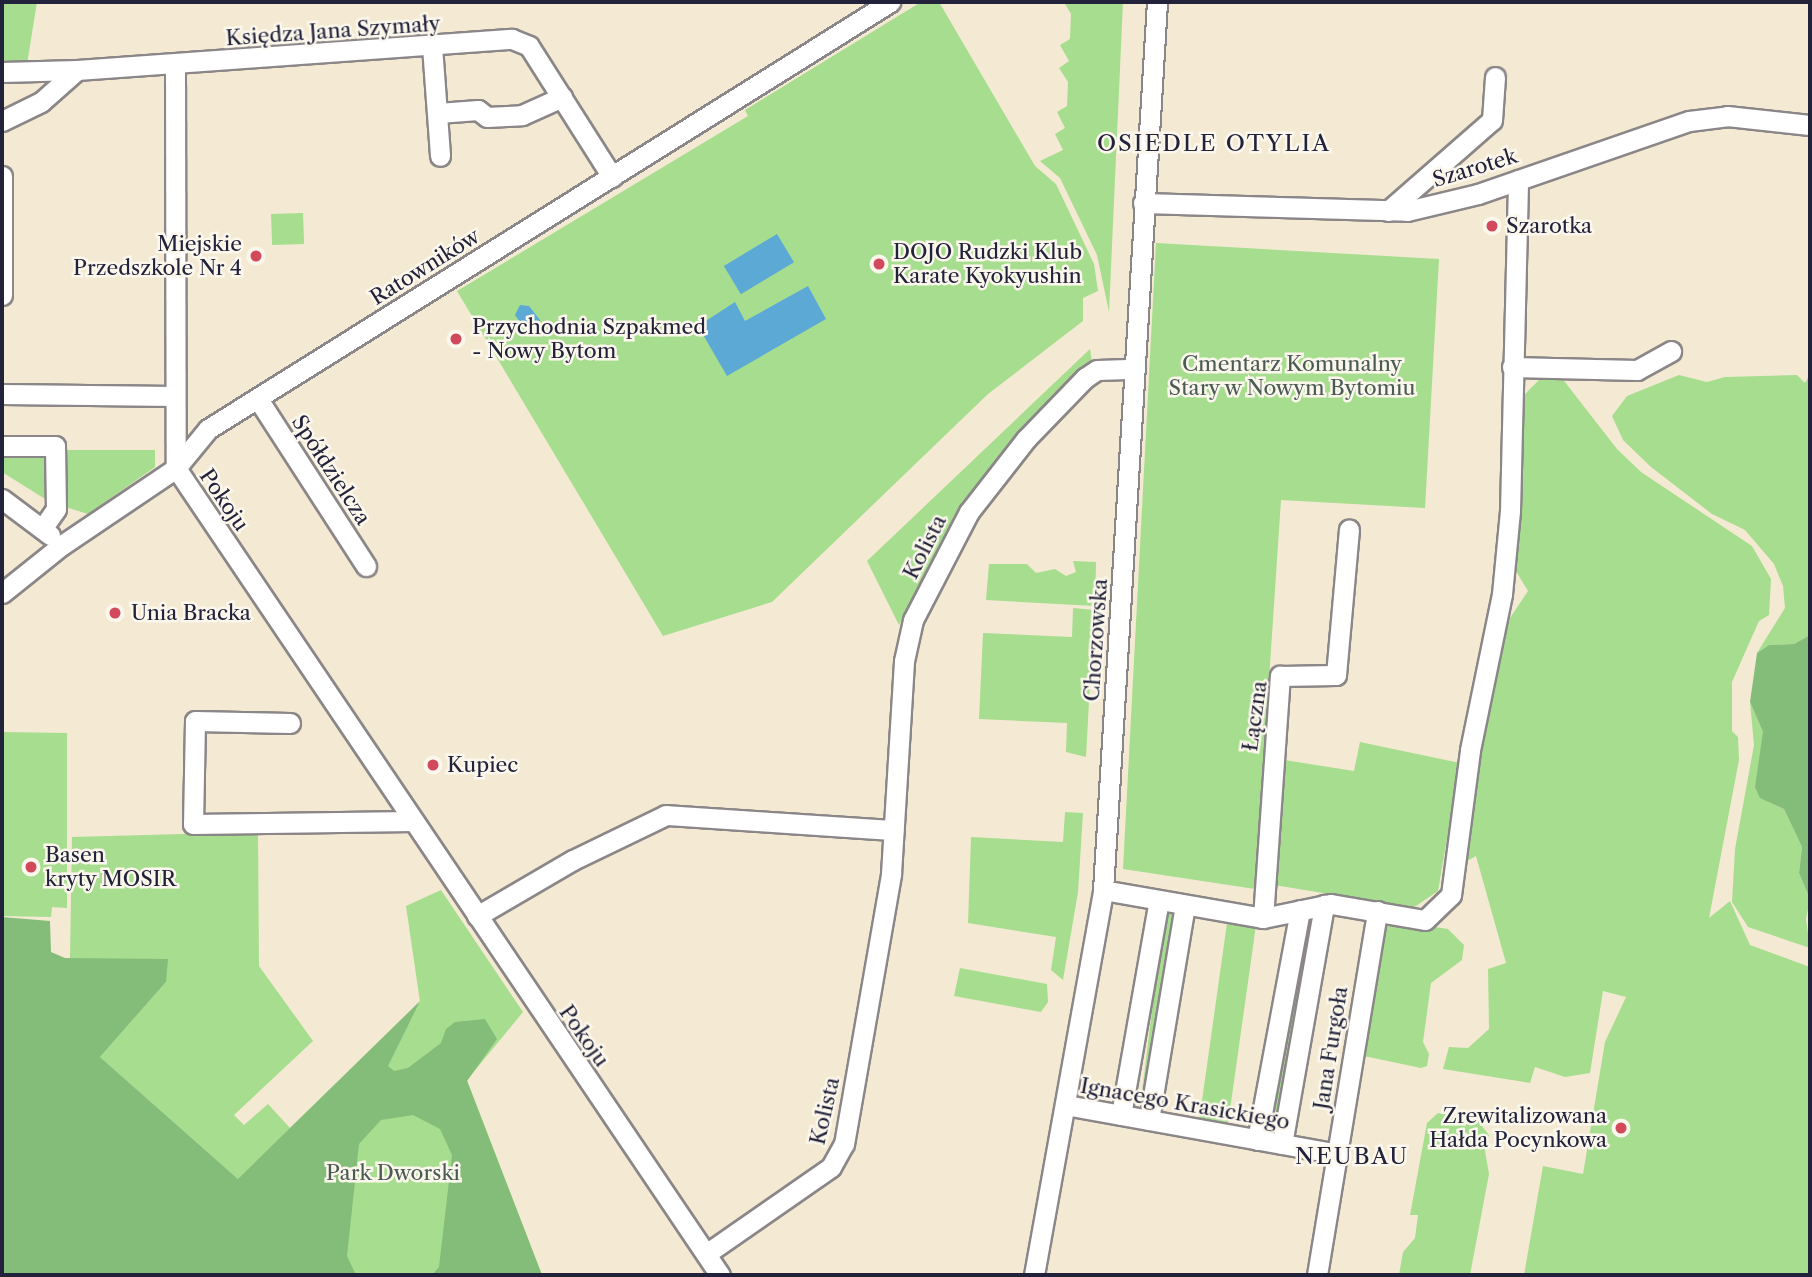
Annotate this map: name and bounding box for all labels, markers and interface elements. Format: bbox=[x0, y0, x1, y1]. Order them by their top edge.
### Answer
street label: Księdza Jana Szymały bbox=[225, 11, 441, 51]
district label: OSIEDLE OTYLIA bbox=[1099, 129, 1329, 157]
street label: Szarotek bbox=[1430, 143, 1520, 193]
place label: Szarotka bbox=[1506, 213, 1592, 239]
marker: Szarotka bbox=[1484, 218, 1500, 234]
street label: Ratowników bbox=[366, 223, 484, 311]
place label: Miejskie Przedszkole Nr 4 bbox=[73, 231, 242, 281]
place label: DOJO Rudzki Klub Karate Kyokyushin bbox=[893, 239, 1082, 289]
marker: Miejskie Przedszkole Nr 4 bbox=[248, 248, 264, 264]
marker: DOJO Rudzki Klub Karate Kyokyushin bbox=[871, 256, 887, 272]
place label: Przychodnia Szpakmed - Nowy Bytom bbox=[472, 314, 706, 364]
marker: Przychodnia Szpakmed - Nowy Bytom bbox=[446, 329, 466, 349]
park label: Cmentarz Komunalny Stary w Nowym Bytomiu bbox=[1168, 351, 1416, 401]
street label: Spółdzielcza bbox=[286, 410, 376, 530]
street label: Pokoju bbox=[194, 464, 254, 536]
street label: Kolista bbox=[898, 511, 952, 583]
street label: Chorzowska bbox=[1079, 578, 1113, 702]
place label: Unia Bracka bbox=[131, 600, 251, 626]
marker: Unia Bracka bbox=[105, 603, 125, 623]
street label: Łączna bbox=[1238, 679, 1272, 753]
place label: Kupiec bbox=[447, 752, 518, 778]
marker: Kupiec bbox=[425, 757, 441, 773]
place label: Basen kryty MOSIR bbox=[45, 842, 177, 892]
marker: Basen kryty MOSIR bbox=[23, 859, 39, 875]
street label: Jana Furgoła bbox=[1309, 984, 1353, 1112]
street label: Pokoju bbox=[554, 1000, 614, 1072]
street label: Ignacego Krasickiego bbox=[1078, 1073, 1292, 1135]
street label: Kolista bbox=[805, 1075, 845, 1147]
place label: Zrewitalizowana Hałda Pocynkowa bbox=[1429, 1103, 1607, 1153]
marker: Zrewitalizowana Hałda Pocynkowa bbox=[1613, 1120, 1629, 1136]
district label: NEUBAU bbox=[1296, 1142, 1408, 1170]
park label: Park Dworski bbox=[326, 1160, 460, 1186]

